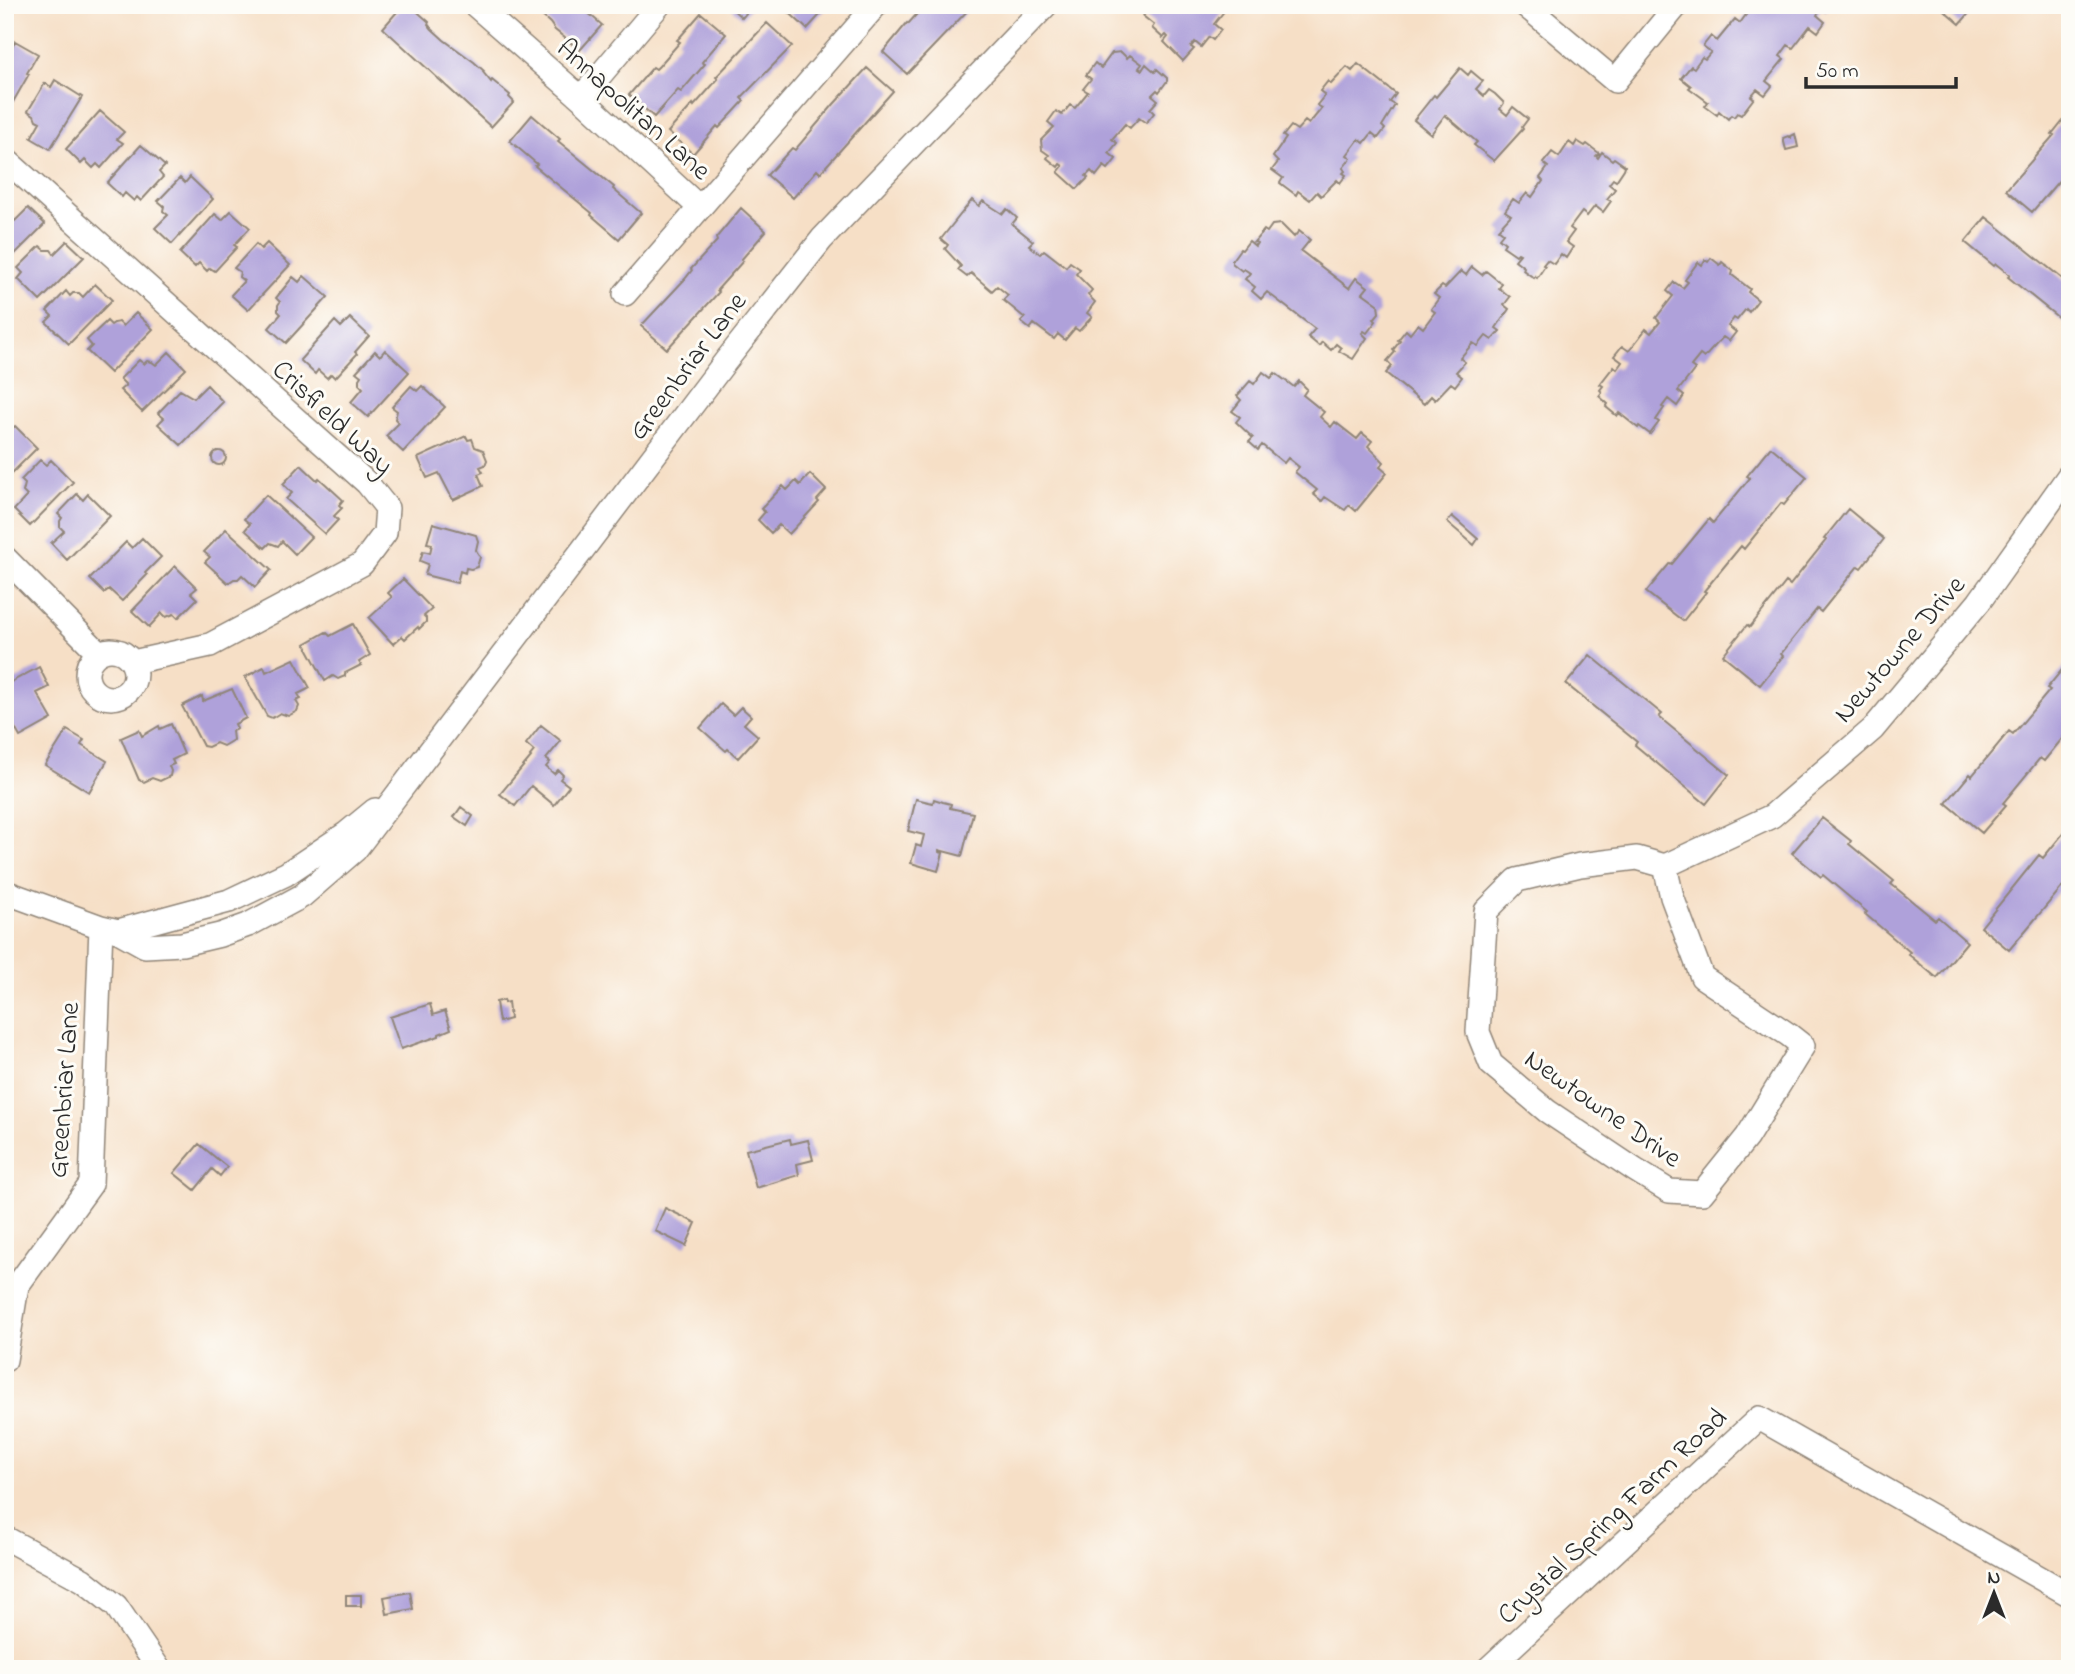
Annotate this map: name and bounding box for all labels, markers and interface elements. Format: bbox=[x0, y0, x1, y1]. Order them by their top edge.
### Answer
street label: Annapolitan Lane bbox=[546, 30, 719, 192]
scale bar bbox=[1806, 46, 1956, 90]
text: 50 m bbox=[1816, 57, 1859, 87]
street label: Greenbriar Lane bbox=[619, 284, 758, 450]
street label: Crisfield Way bbox=[261, 351, 402, 486]
street label: Newtowne Drive bbox=[1825, 567, 1977, 733]
street label: Greenbriar Lane bbox=[39, 1000, 92, 1180]
street label: Newtowne Drive bbox=[1515, 1040, 1689, 1180]
street label: Crystal Spring Farm Road bbox=[1489, 1399, 1738, 1636]
north arrow bbox=[1960, 1558, 2030, 1628]
text: N bbox=[1988, 1565, 2001, 1592]

